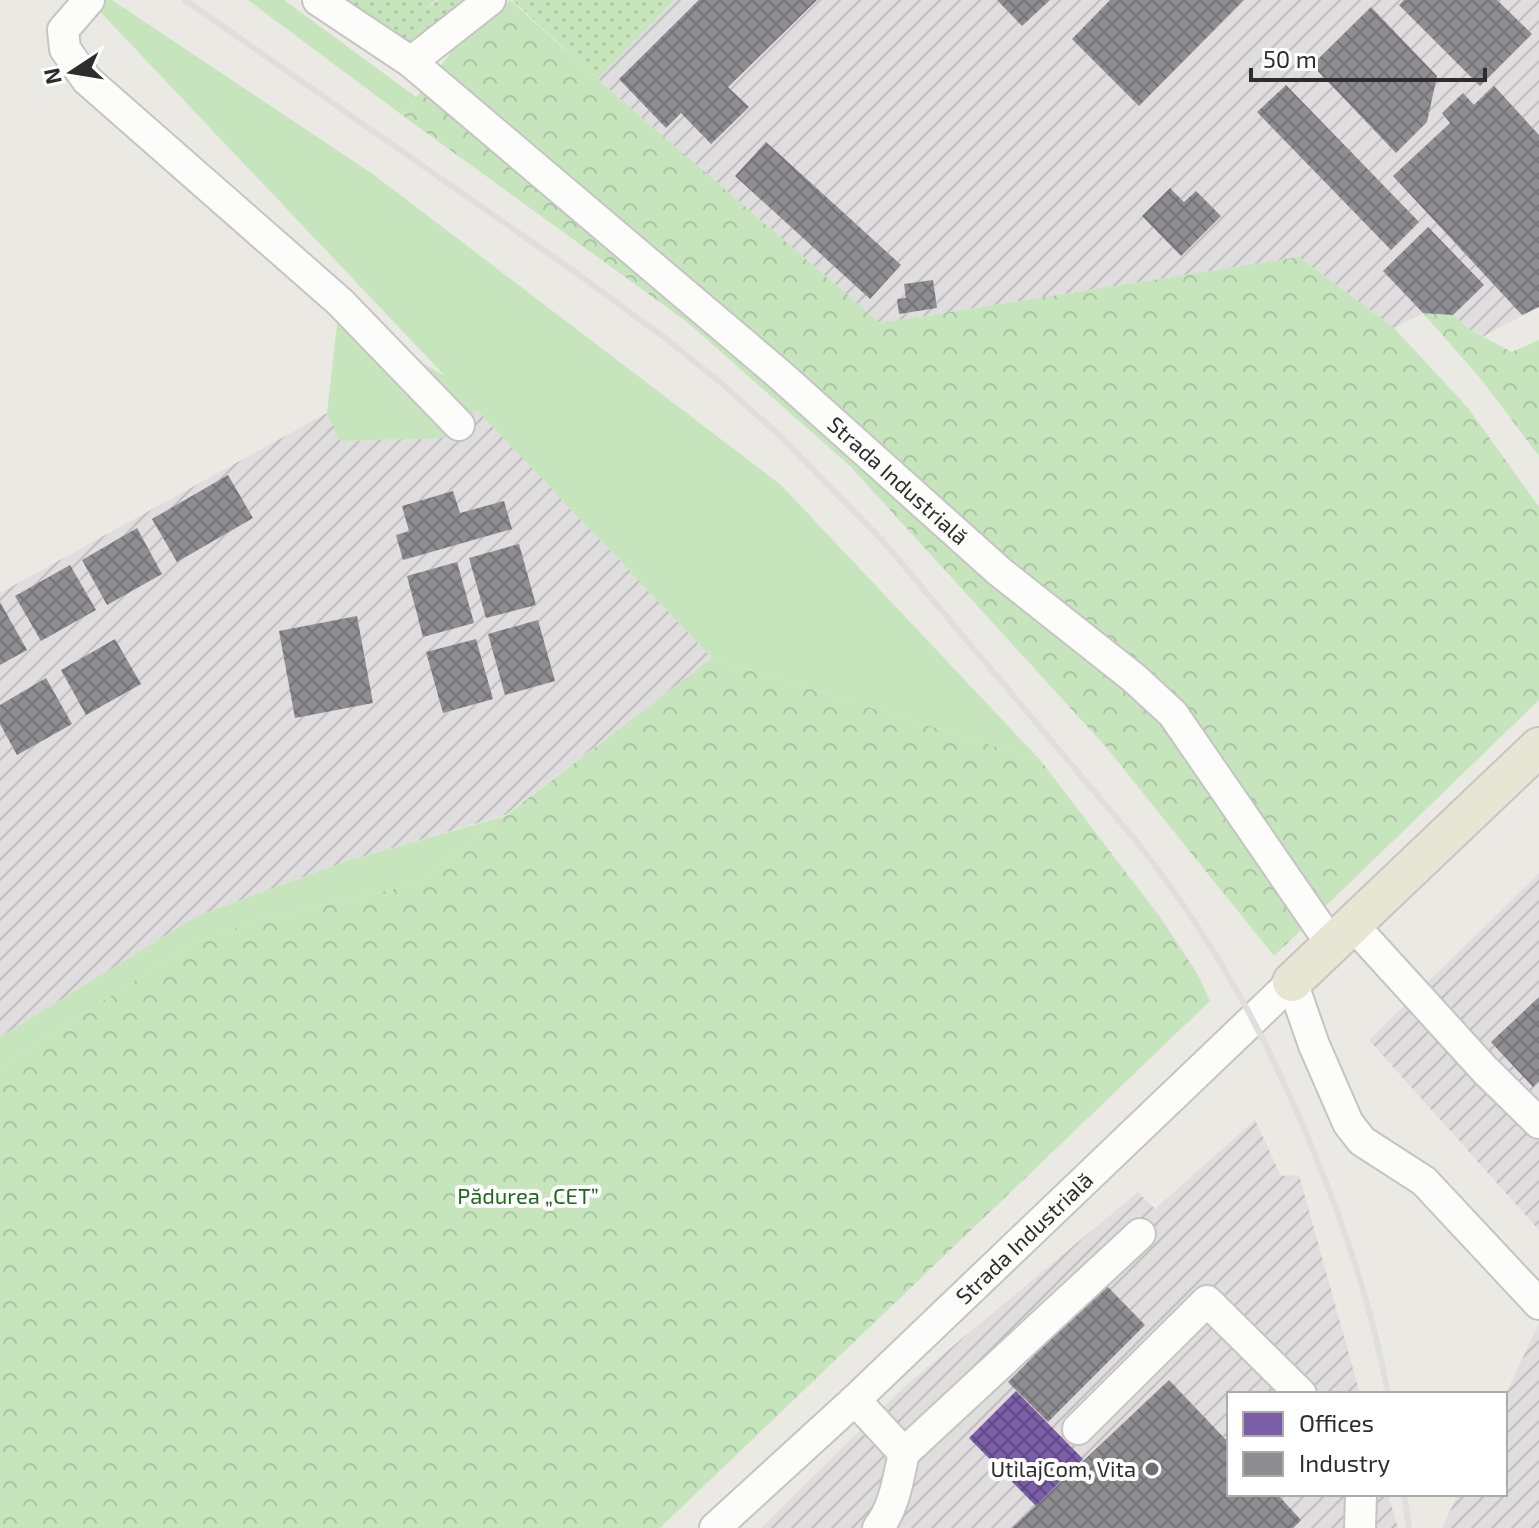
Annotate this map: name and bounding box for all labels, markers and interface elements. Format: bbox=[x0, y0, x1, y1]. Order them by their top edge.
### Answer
north arrow bbox=[32, 32, 112, 112]
scale bar bbox=[1251, 32, 1485, 82]
text: 50 m bbox=[1263, 44, 1317, 73]
text: N bbox=[37, 66, 66, 87]
street label: Strada Industrială bbox=[823, 410, 974, 549]
street label: Strada Industrială bbox=[950, 1166, 1097, 1309]
park label: Pădurea „CET” bbox=[457, 1182, 599, 1208]
legend bbox=[1227, 1392, 1507, 1496]
text: Offices bbox=[1299, 1408, 1374, 1437]
text: Industry bbox=[1299, 1448, 1391, 1477]
place label: UtilajCom, Vita bbox=[990, 1455, 1136, 1482]
marker: UtilajCom, Vita bbox=[1143, 1460, 1161, 1478]

